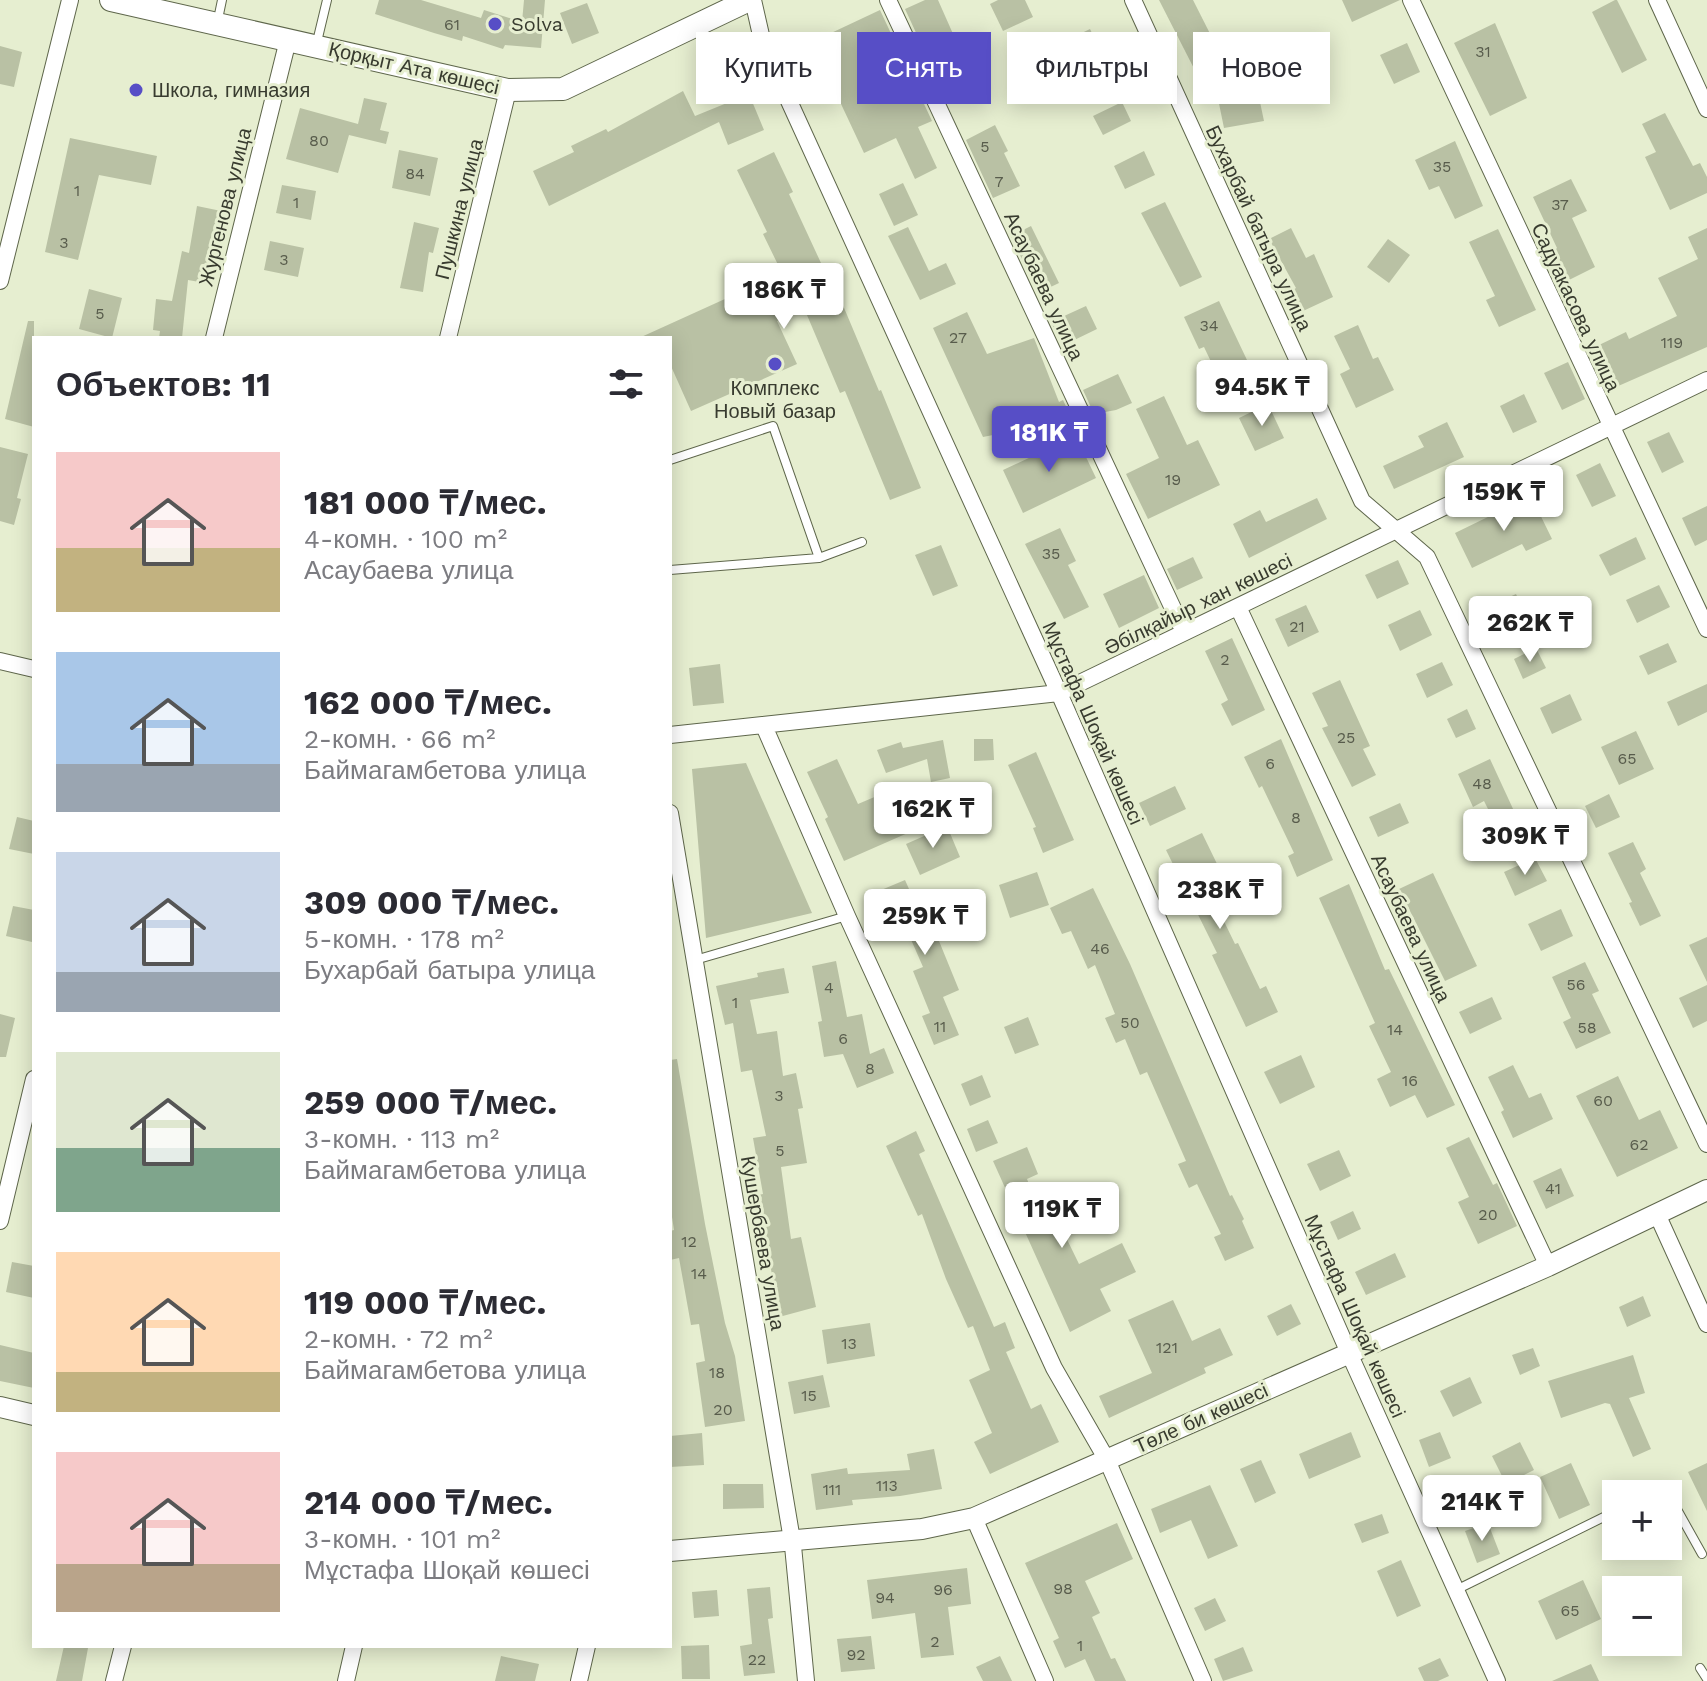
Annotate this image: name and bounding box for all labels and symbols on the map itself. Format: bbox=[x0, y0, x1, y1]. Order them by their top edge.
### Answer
place label: Solva bbox=[511, 12, 563, 36]
house number: 61 bbox=[444, 15, 460, 34]
marker: Solva bbox=[486, 15, 504, 33]
street label: Қорқыт Ата көшесі bbox=[326, 37, 502, 99]
house number: 31 bbox=[1475, 42, 1491, 61]
place label: Школа, гимназия bbox=[152, 78, 310, 102]
marker: Школа, гимназия bbox=[127, 81, 145, 99]
street label: Бухарбай батыра улица bbox=[1201, 121, 1318, 335]
street label: Жургенова улица bbox=[194, 124, 257, 289]
house number: 80 bbox=[309, 131, 329, 150]
street label: Пушкина улица bbox=[430, 135, 488, 282]
house number: 5 bbox=[980, 137, 990, 156]
house number: 35 bbox=[1433, 157, 1451, 176]
house number: 84 bbox=[405, 164, 425, 183]
house number: 7 bbox=[995, 172, 1004, 191]
house number: 1 bbox=[74, 181, 80, 200]
house number: 1 bbox=[293, 193, 299, 212]
house number: 37 bbox=[1551, 195, 1569, 214]
street label: Асаубаева улица bbox=[999, 208, 1089, 365]
street label: Садуакасова улица bbox=[1526, 219, 1626, 396]
house number: 3 bbox=[59, 233, 69, 252]
house number: 3 bbox=[279, 250, 289, 269]
pin: 186K ₸ bbox=[719, 263, 849, 331]
house number: 5 bbox=[95, 304, 105, 323]
house number: 34 bbox=[1199, 316, 1219, 335]
house number: 27 bbox=[949, 328, 967, 347]
house number: 119 bbox=[1661, 333, 1683, 352]
marker: Комплекс Новый базар bbox=[766, 355, 784, 373]
pin: 94.5K ₸ bbox=[1188, 360, 1336, 428]
place label: Комплекс Новый базар bbox=[714, 376, 836, 423]
pin: 181K ₸ bbox=[984, 406, 1114, 474]
pin: 159K ₸ bbox=[1439, 465, 1569, 533]
house number: 19 bbox=[1165, 470, 1181, 489]
house number: 35 bbox=[1042, 544, 1060, 563]
street label: Әбілқайыр хан көшесі bbox=[1100, 548, 1296, 660]
pin: 262K ₸ bbox=[1465, 596, 1595, 664]
house number: 21 bbox=[1289, 617, 1305, 636]
street label: Мұстафа Шоқай көшесі bbox=[1037, 618, 1149, 828]
house number: 2 bbox=[1220, 650, 1230, 669]
house number: 25 bbox=[1337, 728, 1355, 747]
house number: 65 bbox=[1617, 749, 1637, 768]
house number: 6 bbox=[1265, 754, 1275, 773]
house number: 48 bbox=[1472, 774, 1492, 793]
pin: 162K ₸ bbox=[868, 782, 998, 850]
house number: 8 bbox=[1291, 808, 1301, 827]
pin: 309K ₸ bbox=[1460, 809, 1590, 877]
street label: Асаубаева улица bbox=[1366, 850, 1456, 1007]
pin: 238K ₸ bbox=[1155, 863, 1285, 931]
pin: 259K ₸ bbox=[860, 889, 990, 957]
house number: 46 bbox=[1090, 939, 1110, 958]
house number: 56 bbox=[1566, 975, 1586, 994]
house number: 4 bbox=[824, 978, 834, 997]
house number: 1 bbox=[732, 993, 738, 1012]
house number: 50 bbox=[1120, 1013, 1140, 1032]
house number: 11 bbox=[934, 1017, 946, 1036]
house number: 58 bbox=[1577, 1018, 1597, 1037]
house number: 14 bbox=[1387, 1020, 1403, 1039]
house number: 6 bbox=[838, 1029, 848, 1048]
house number: 8 bbox=[865, 1059, 875, 1078]
house number: 16 bbox=[1402, 1071, 1418, 1090]
house number: 3 bbox=[774, 1086, 784, 1105]
house number: 60 bbox=[1593, 1091, 1613, 1110]
house number: 62 bbox=[1629, 1135, 1649, 1154]
house number: 5 bbox=[775, 1141, 785, 1160]
street label: Кушербаева улица bbox=[736, 1154, 790, 1333]
house number: 41 bbox=[1545, 1179, 1561, 1198]
pin: 119K ₸ bbox=[997, 1182, 1127, 1250]
house number: 20 bbox=[1478, 1205, 1498, 1224]
street label: Мұстафа Шоқай көшесі bbox=[1299, 1211, 1411, 1421]
house number: 12 bbox=[681, 1232, 697, 1251]
house number: 14 bbox=[691, 1264, 707, 1283]
house number: 13 bbox=[841, 1334, 857, 1353]
house number: 121 bbox=[1156, 1338, 1178, 1357]
house number: 18 bbox=[709, 1363, 725, 1382]
street label: Төле би көшесі bbox=[1130, 1378, 1272, 1458]
house number: 15 bbox=[801, 1386, 817, 1405]
house number: 20 bbox=[713, 1400, 733, 1419]
pin: 214K ₸ bbox=[1417, 1475, 1547, 1543]
house number: 113 bbox=[876, 1476, 898, 1495]
house number: 111 bbox=[823, 1480, 841, 1499]
house number: 98 bbox=[1053, 1579, 1073, 1598]
house number: 96 bbox=[933, 1580, 953, 1599]
house number: 94 bbox=[875, 1588, 895, 1607]
house number: 65 bbox=[1560, 1601, 1580, 1620]
house number: 2 bbox=[930, 1632, 940, 1651]
house number: 1 bbox=[1077, 1636, 1083, 1655]
house number: 92 bbox=[846, 1645, 866, 1664]
house number: 22 bbox=[748, 1650, 766, 1669]

